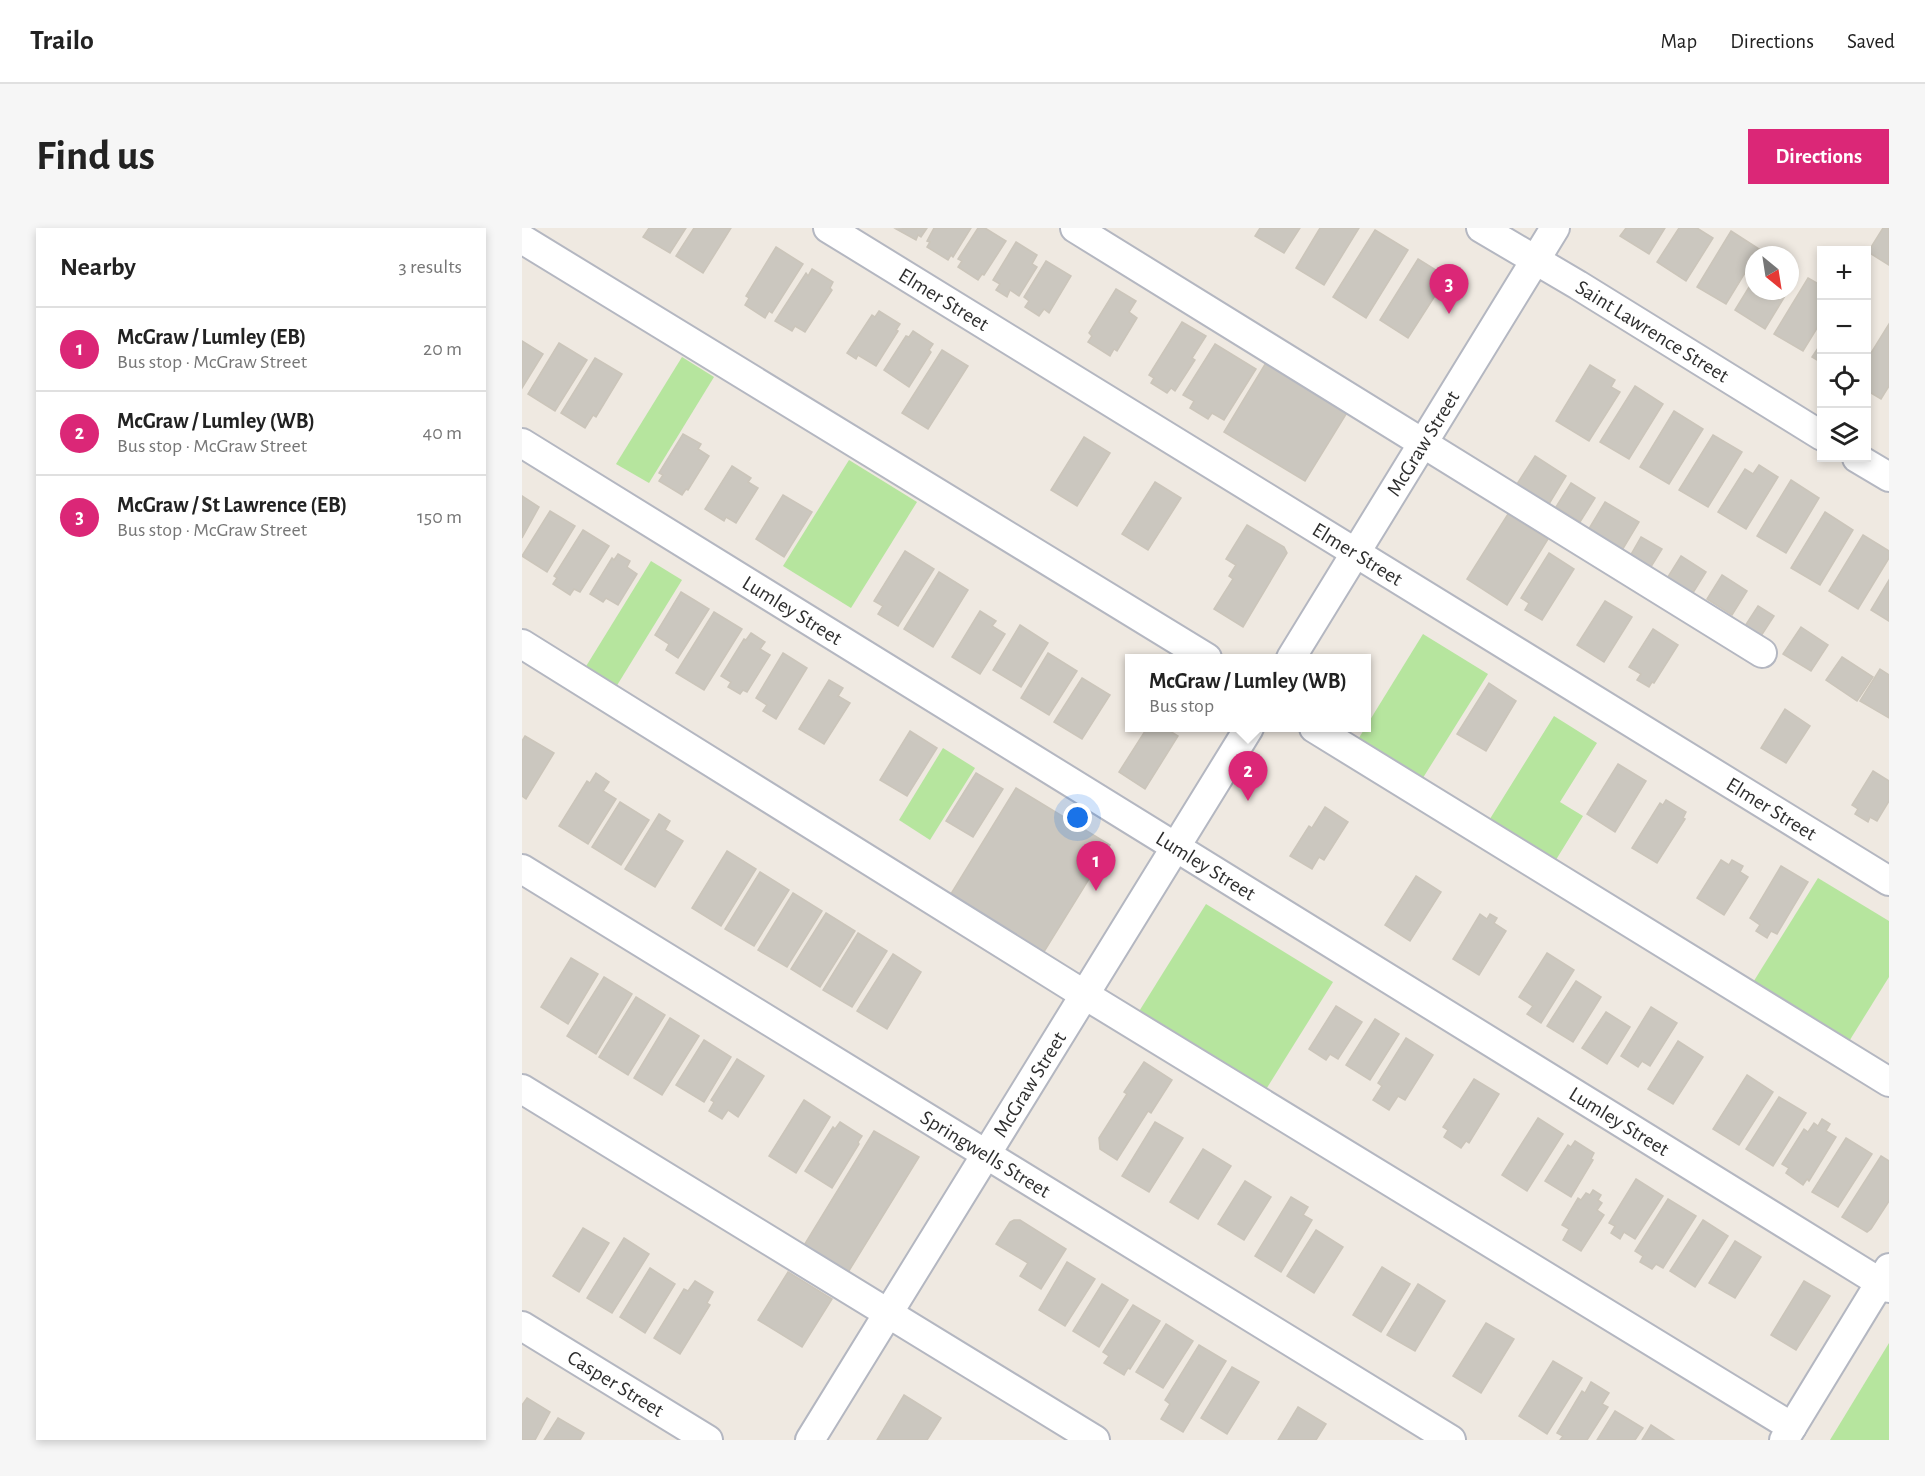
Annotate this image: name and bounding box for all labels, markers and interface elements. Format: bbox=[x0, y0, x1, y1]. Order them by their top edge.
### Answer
text: Trailo bbox=[30, 27, 94, 55]
text: Map bbox=[1661, 31, 1697, 52]
text: Directions bbox=[1730, 31, 1814, 52]
text: Saved bbox=[1847, 31, 1895, 52]
button: Directions bbox=[1748, 129, 1889, 184]
text: Find us bbox=[36, 135, 155, 177]
north arrow bbox=[1745, 246, 1799, 300]
map controls bbox=[1817, 246, 1871, 462]
button: + bbox=[1817, 246, 1871, 300]
text: Nearby bbox=[60, 254, 136, 280]
text: 3 results bbox=[398, 257, 462, 277]
street label: Elmer Street bbox=[895, 264, 993, 335]
pin: 3 bbox=[1430, 264, 1468, 314]
street label: Saint Lawrence Street bbox=[1572, 276, 1733, 386]
button: − bbox=[1817, 300, 1871, 354]
text: McGraw / Lumley (EB) bbox=[117, 326, 306, 348]
text: 1 bbox=[76, 339, 83, 359]
text: 20 m bbox=[423, 339, 462, 359]
text: Bus stop · McGraw Street bbox=[117, 352, 307, 372]
button: locate bbox=[1817, 354, 1871, 408]
street label: McGraw Street bbox=[1383, 387, 1463, 500]
button: layers bbox=[1817, 408, 1871, 462]
text: McGraw / Lumley (WB) bbox=[117, 410, 315, 432]
text: 2 bbox=[75, 423, 84, 443]
text: 40 m bbox=[423, 423, 462, 443]
text: Bus stop · McGraw Street bbox=[117, 436, 307, 456]
text: McGraw / St Lawrence (EB) bbox=[117, 494, 347, 516]
text: 3 bbox=[75, 507, 84, 527]
text: 150 m bbox=[417, 507, 462, 527]
street label: Elmer Street bbox=[1309, 518, 1407, 590]
text: Bus stop · McGraw Street bbox=[117, 520, 307, 540]
street label: Lumley Street bbox=[739, 572, 846, 649]
popup bbox=[1125, 654, 1371, 732]
text: McGraw / Lumley (WB) bbox=[1149, 670, 1347, 692]
text: Bus stop bbox=[1149, 696, 1214, 716]
pin: 2 bbox=[1228, 752, 1268, 801]
street label: Elmer Street bbox=[1723, 773, 1821, 844]
your location bbox=[1063, 803, 1092, 832]
street label: Lumley Street bbox=[1152, 827, 1260, 904]
pin: 1 bbox=[1076, 842, 1116, 891]
street label: McGraw Street bbox=[989, 1028, 1070, 1141]
street label: Lumley Street bbox=[1566, 1083, 1673, 1160]
street label: Springwells Street bbox=[917, 1106, 1054, 1202]
street label: Casper Street bbox=[564, 1346, 668, 1421]

